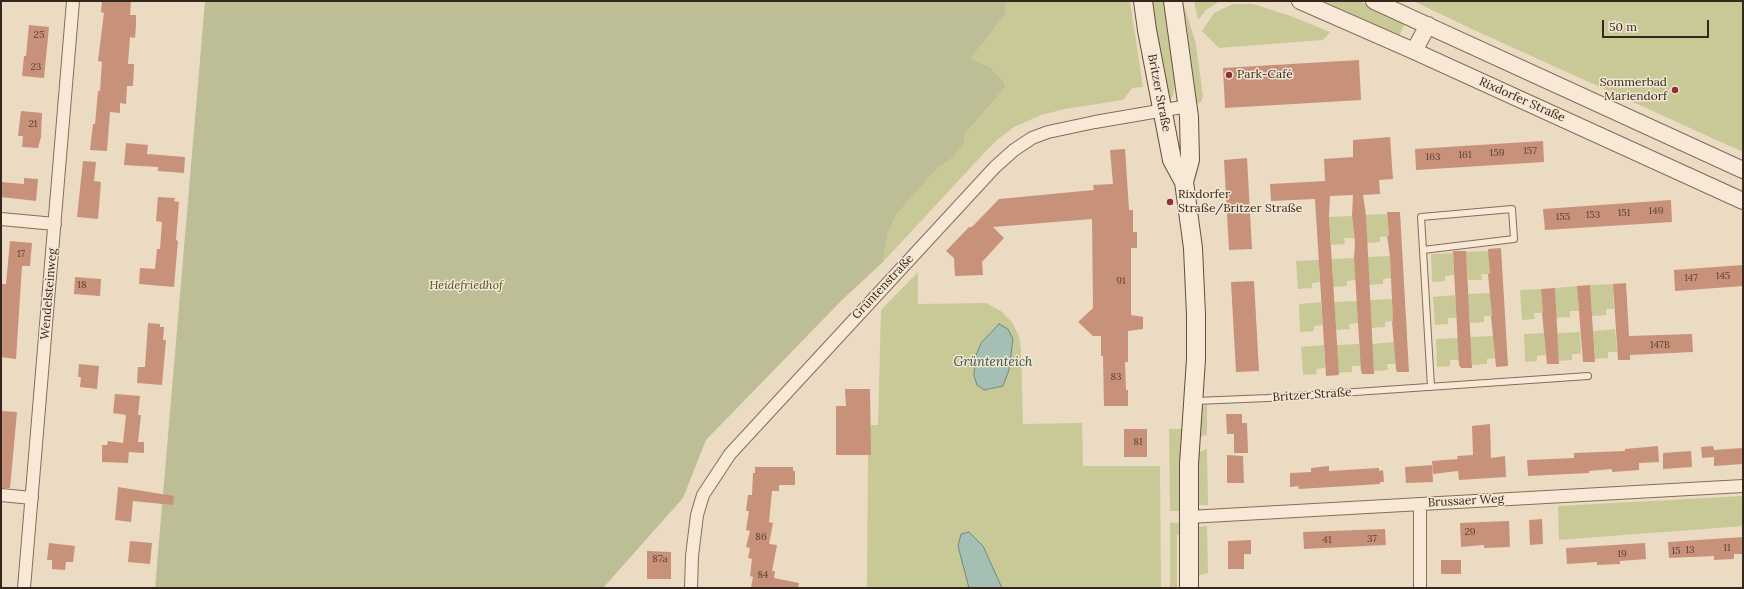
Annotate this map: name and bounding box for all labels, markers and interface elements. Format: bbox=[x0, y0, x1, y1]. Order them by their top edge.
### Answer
scale bar bbox=[1604, 12, 1711, 38]
text: 50 m bbox=[1609, 19, 1637, 34]
house number: 25 bbox=[34, 29, 44, 41]
street label: Britzer Straße bbox=[1144, 53, 1174, 133]
house number: 23 bbox=[31, 61, 41, 73]
place label: Park-Café bbox=[1237, 68, 1293, 82]
marker: Park-Café bbox=[1224, 70, 1234, 80]
street label: Rixdorfer Straße bbox=[1477, 75, 1567, 125]
place label: Sommerbad Mariendorf bbox=[1600, 76, 1667, 104]
marker: Sommerbad Mariendorf bbox=[1670, 85, 1680, 95]
house number: 21 bbox=[28, 118, 38, 130]
house number: 157 bbox=[1523, 145, 1537, 157]
house number: 159 bbox=[1490, 147, 1504, 159]
house number: 161 bbox=[1458, 149, 1472, 161]
house number: 163 bbox=[1426, 151, 1440, 163]
place label: Rixdorfer Straße/Britzer Straße bbox=[1178, 188, 1302, 216]
marker: Rixdorfer Straße/Britzer Straße bbox=[1165, 197, 1175, 207]
house number: 149 bbox=[1649, 205, 1663, 217]
house number: 151 bbox=[1618, 207, 1630, 219]
house number: 153 bbox=[1586, 209, 1600, 221]
house number: 155 bbox=[1556, 211, 1570, 223]
house number: 17 bbox=[17, 248, 25, 260]
street label: Wendelsteinweg bbox=[38, 248, 60, 340]
street label: Grüntenstraße bbox=[849, 252, 917, 322]
house number: 145 bbox=[1716, 270, 1730, 282]
house number: 147 bbox=[1684, 272, 1698, 284]
house number: 91 bbox=[1116, 275, 1126, 287]
house number: 18 bbox=[77, 279, 87, 291]
park label: Heidefriedhof bbox=[429, 279, 503, 293]
house number: 147B bbox=[1650, 339, 1670, 351]
water label: Grüntenteich bbox=[953, 354, 1033, 370]
house number: 83 bbox=[1110, 371, 1122, 383]
street label: Britzer Straße bbox=[1272, 385, 1352, 405]
house number: 81 bbox=[1133, 436, 1143, 448]
street label: Brussaer Weg bbox=[1427, 492, 1505, 510]
house number: 29 bbox=[1464, 526, 1476, 538]
house number: 86 bbox=[755, 531, 767, 543]
house number: 37 bbox=[1367, 533, 1377, 545]
house number: 41 bbox=[1322, 534, 1332, 546]
house number: 11 bbox=[1723, 542, 1731, 554]
house number: 13 bbox=[1685, 544, 1695, 556]
house number: 15 bbox=[1671, 545, 1681, 557]
house number: 19 bbox=[1617, 548, 1627, 560]
house number: 87a bbox=[652, 553, 668, 565]
house number: 84 bbox=[757, 569, 769, 581]

